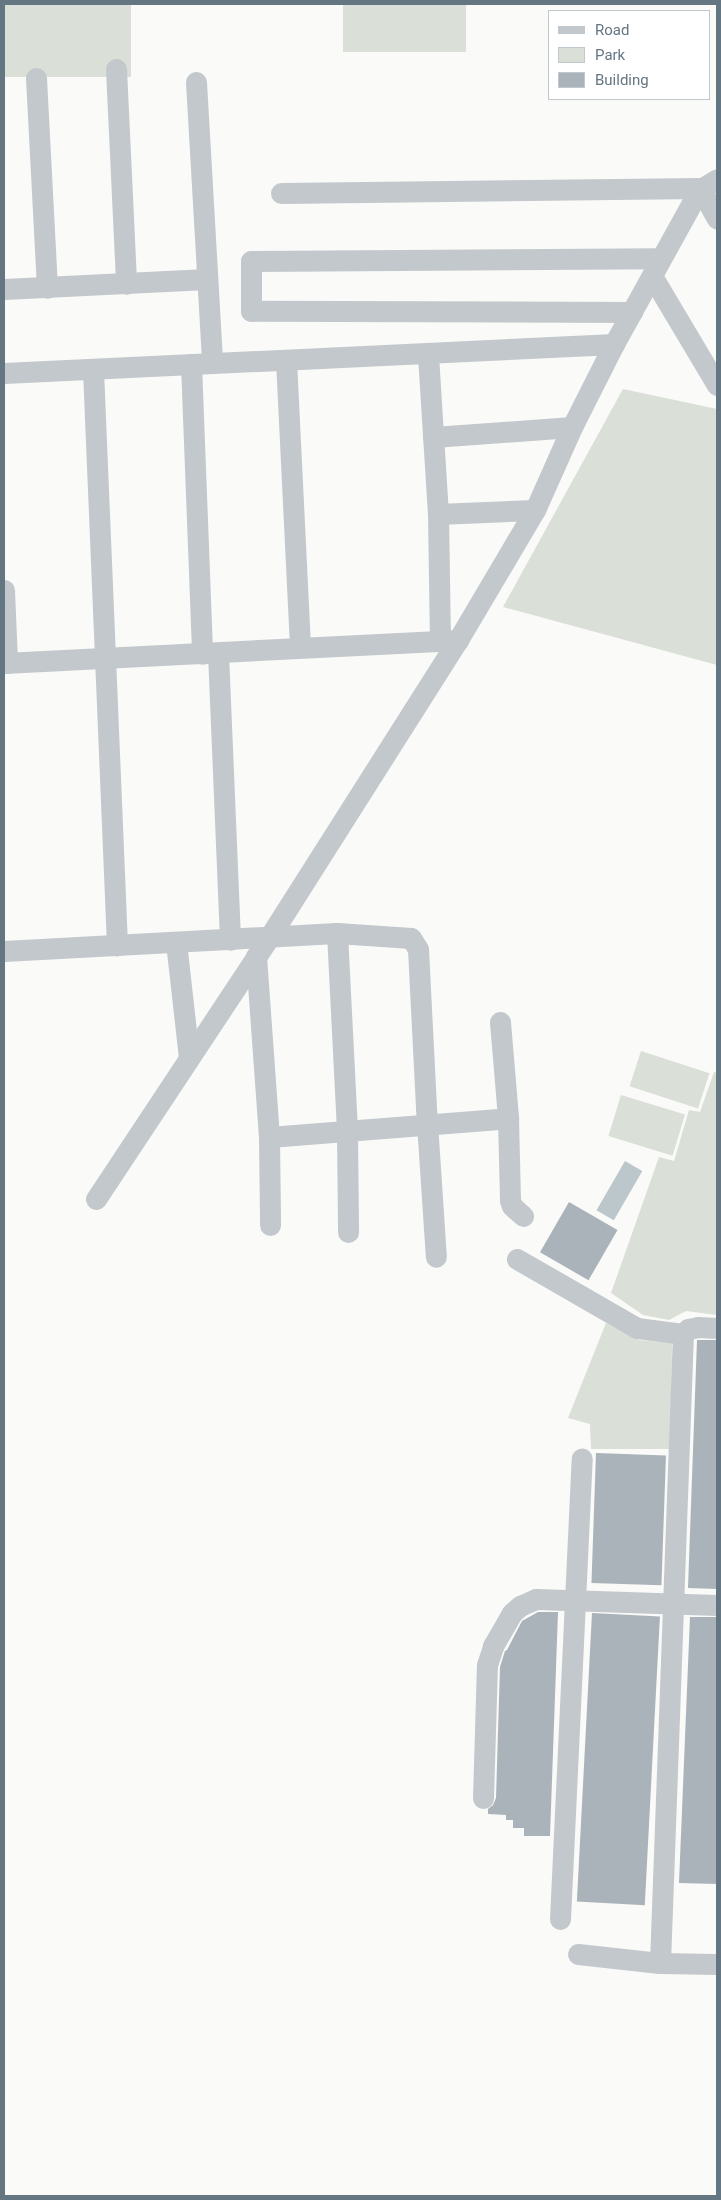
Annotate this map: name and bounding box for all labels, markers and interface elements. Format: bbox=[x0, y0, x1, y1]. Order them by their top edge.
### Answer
legend bbox=[548, 10, 711, 100]
text: Road bbox=[595, 21, 629, 39]
text: Park bbox=[595, 46, 625, 64]
text: Building bbox=[595, 71, 649, 89]

